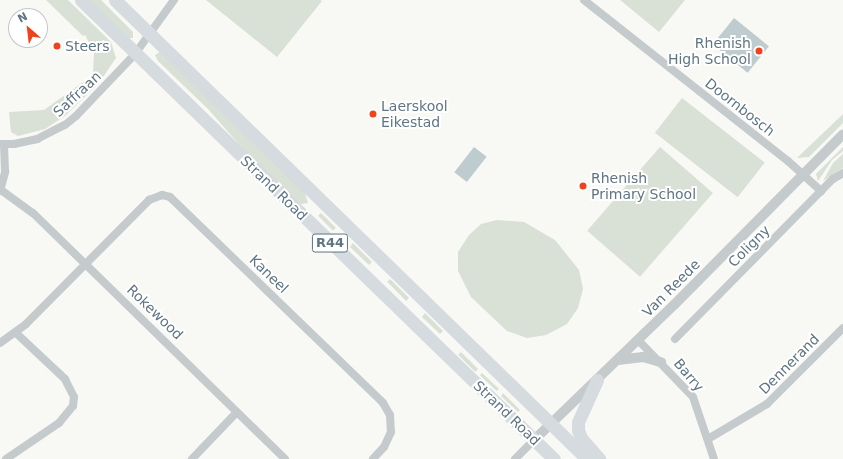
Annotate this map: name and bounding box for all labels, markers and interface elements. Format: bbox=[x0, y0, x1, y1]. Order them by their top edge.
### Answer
north arrow bbox=[8, 8, 48, 48]
text: N bbox=[15, 10, 30, 26]
place label: Rhenish High School bbox=[668, 35, 751, 68]
place label: Steers bbox=[65, 38, 110, 54]
marker: Steers bbox=[52, 41, 62, 51]
marker: Rhenish High School bbox=[754, 46, 764, 56]
street label: Saffraan bbox=[50, 68, 104, 120]
street label: Doornbosch bbox=[702, 75, 778, 139]
place label: Laerskool Eikestad bbox=[381, 98, 448, 130]
marker: Laerskool Eikestad bbox=[368, 109, 378, 119]
street label: Strand Road bbox=[237, 152, 311, 224]
place label: Rhenish Primary School bbox=[591, 170, 696, 202]
marker: Rhenish Primary School bbox=[578, 181, 588, 191]
street label: Coligny bbox=[725, 222, 773, 270]
road number: R44 bbox=[311, 232, 349, 254]
street label: Kaneel bbox=[246, 251, 292, 297]
street label: Van Reede bbox=[639, 256, 703, 320]
street label: Rokewood bbox=[124, 281, 186, 343]
street label: Dennerand bbox=[756, 331, 822, 397]
street label: Barry bbox=[670, 355, 708, 395]
street label: Strand Road bbox=[470, 377, 544, 449]

